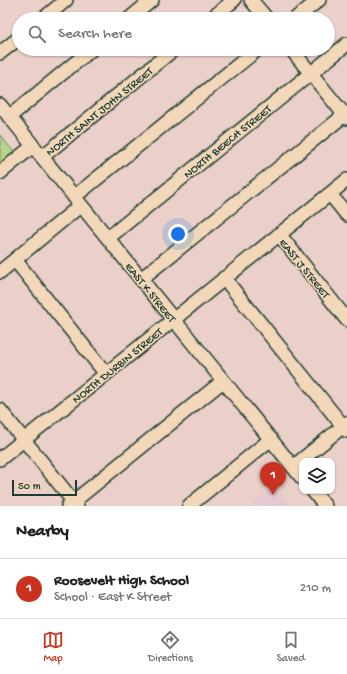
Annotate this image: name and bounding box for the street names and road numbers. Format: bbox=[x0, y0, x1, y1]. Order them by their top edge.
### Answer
street label: NORTH SAINT JOHN STREET bbox=[44, 64, 158, 160]
street label: NORTH BEECH STREET bbox=[182, 102, 276, 182]
street label: EAST J STREET bbox=[275, 237, 333, 303]
street label: EAST K STREET bbox=[121, 260, 179, 327]
street label: NORTH DURBIN STREET bbox=[70, 325, 167, 407]

